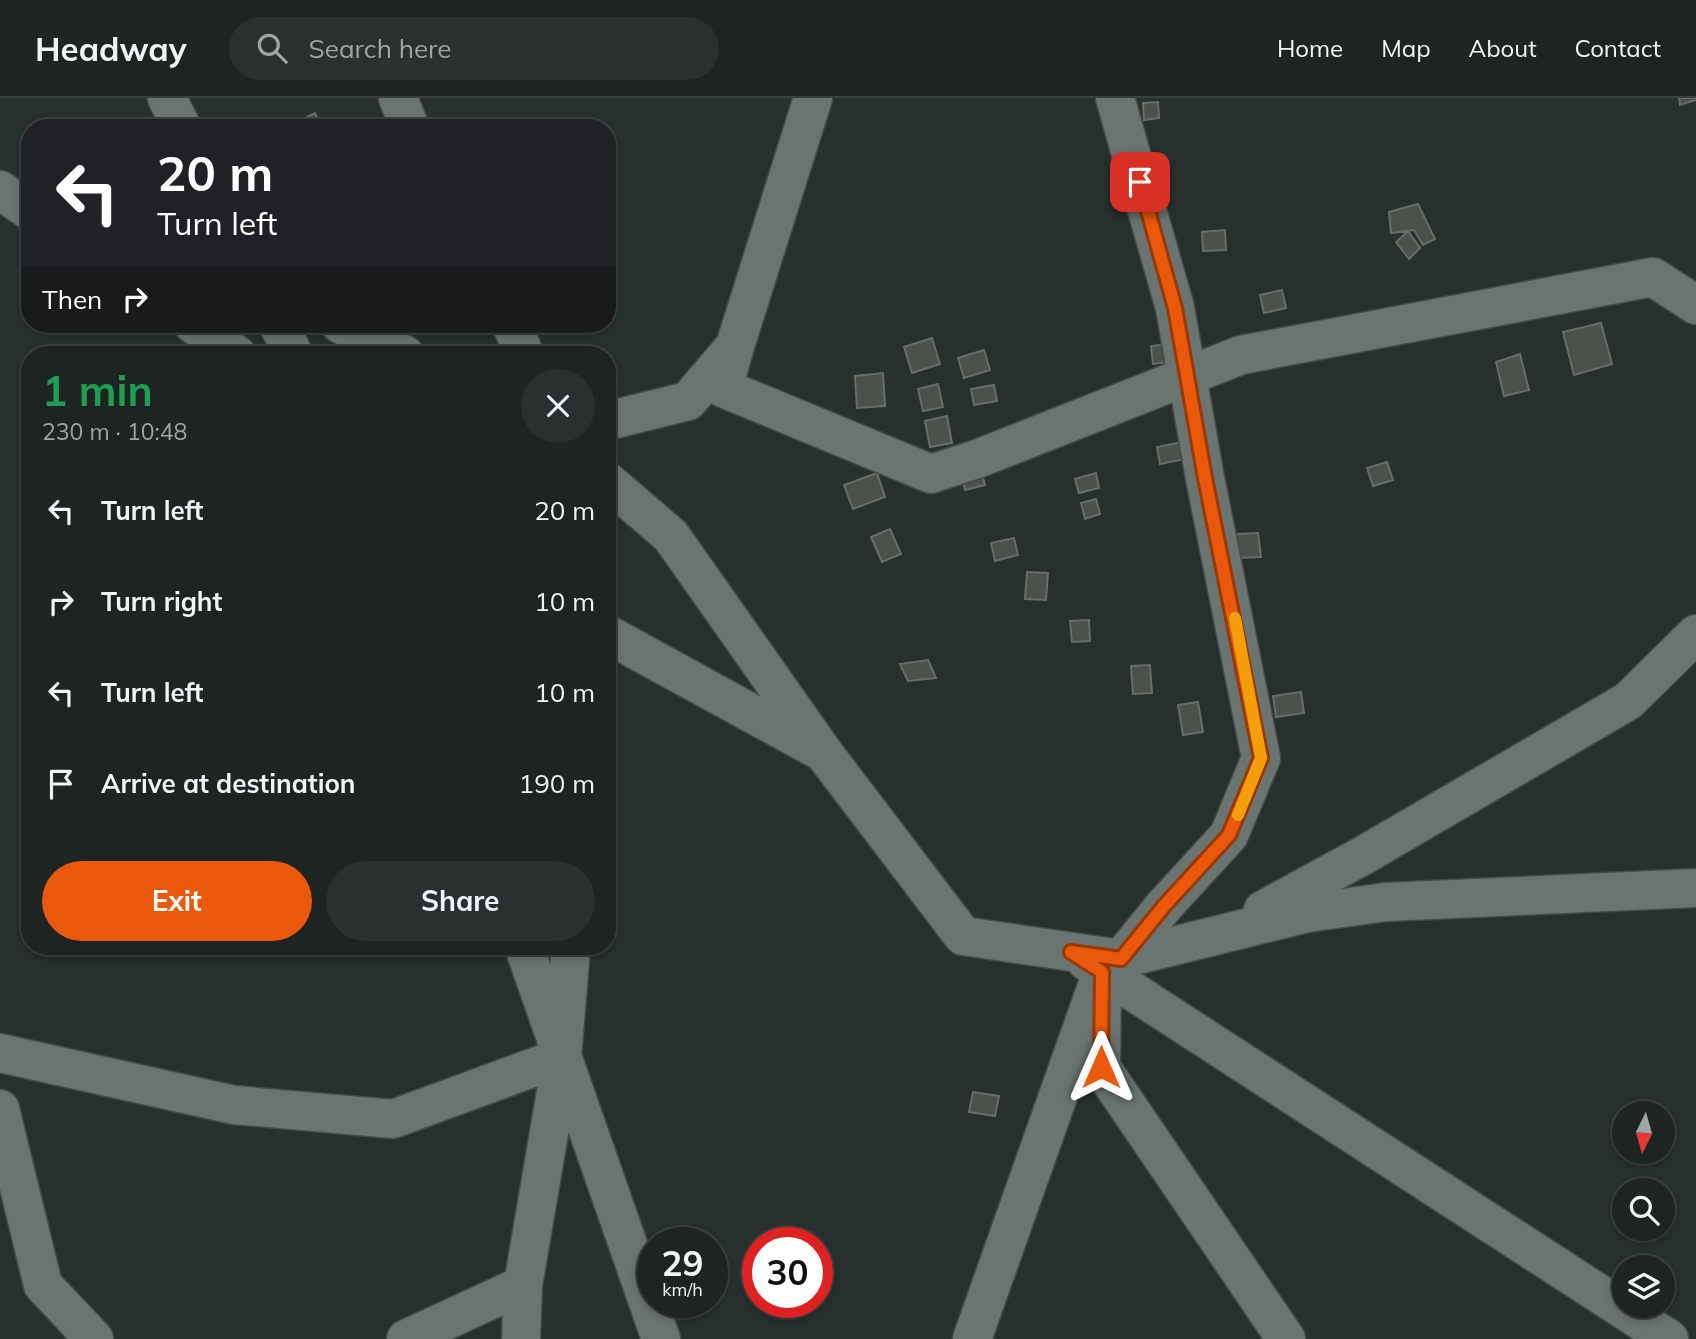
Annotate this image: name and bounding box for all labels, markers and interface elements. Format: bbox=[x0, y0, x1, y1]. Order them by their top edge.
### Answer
search box bbox=[229, 17, 719, 80]
text: Headway bbox=[35, 28, 187, 69]
icon: search bbox=[253, 29, 291, 67]
text: Search here bbox=[309, 32, 451, 65]
text: Home bbox=[1277, 33, 1343, 63]
text: Map bbox=[1381, 33, 1431, 63]
text: About bbox=[1469, 33, 1537, 63]
text: Contact bbox=[1575, 33, 1661, 63]
text: 20 m bbox=[157, 142, 273, 203]
icon: left bbox=[42, 147, 133, 238]
pin bbox=[1110, 152, 1170, 212]
icon: arrive bbox=[1121, 163, 1159, 201]
text: Turn left bbox=[157, 203, 277, 243]
icon: right bbox=[116, 280, 154, 318]
text: Then bbox=[42, 283, 102, 316]
text: 1 min bbox=[42, 364, 153, 417]
button: close bbox=[521, 369, 595, 443]
text: 230 m · 10:48 bbox=[42, 417, 187, 446]
icon: left bbox=[42, 492, 80, 530]
text: Turn left bbox=[101, 494, 203, 527]
text: 20 m bbox=[534, 494, 595, 527]
icon: right bbox=[42, 583, 80, 621]
text: Turn right bbox=[101, 585, 222, 618]
text: 10 m bbox=[534, 585, 595, 618]
icon: left bbox=[42, 674, 80, 712]
text: Turn left bbox=[101, 676, 203, 709]
text: 10 m bbox=[534, 676, 595, 709]
icon: arrive bbox=[42, 765, 80, 803]
text: Arrive at destination bbox=[101, 767, 356, 800]
text: 190 m bbox=[519, 767, 595, 800]
button: Exit bbox=[42, 861, 312, 941]
button: Share bbox=[326, 861, 595, 941]
position arrow bbox=[1064, 1030, 1138, 1104]
north arrow bbox=[1612, 1101, 1675, 1164]
map controls bbox=[1612, 1101, 1675, 1318]
button: search bbox=[1612, 1178, 1675, 1241]
speed limit sign: 30 bbox=[742, 1227, 833, 1318]
text: 29 bbox=[661, 1241, 704, 1285]
button: layers bbox=[1612, 1255, 1675, 1318]
text: km/h bbox=[662, 1278, 703, 1301]

